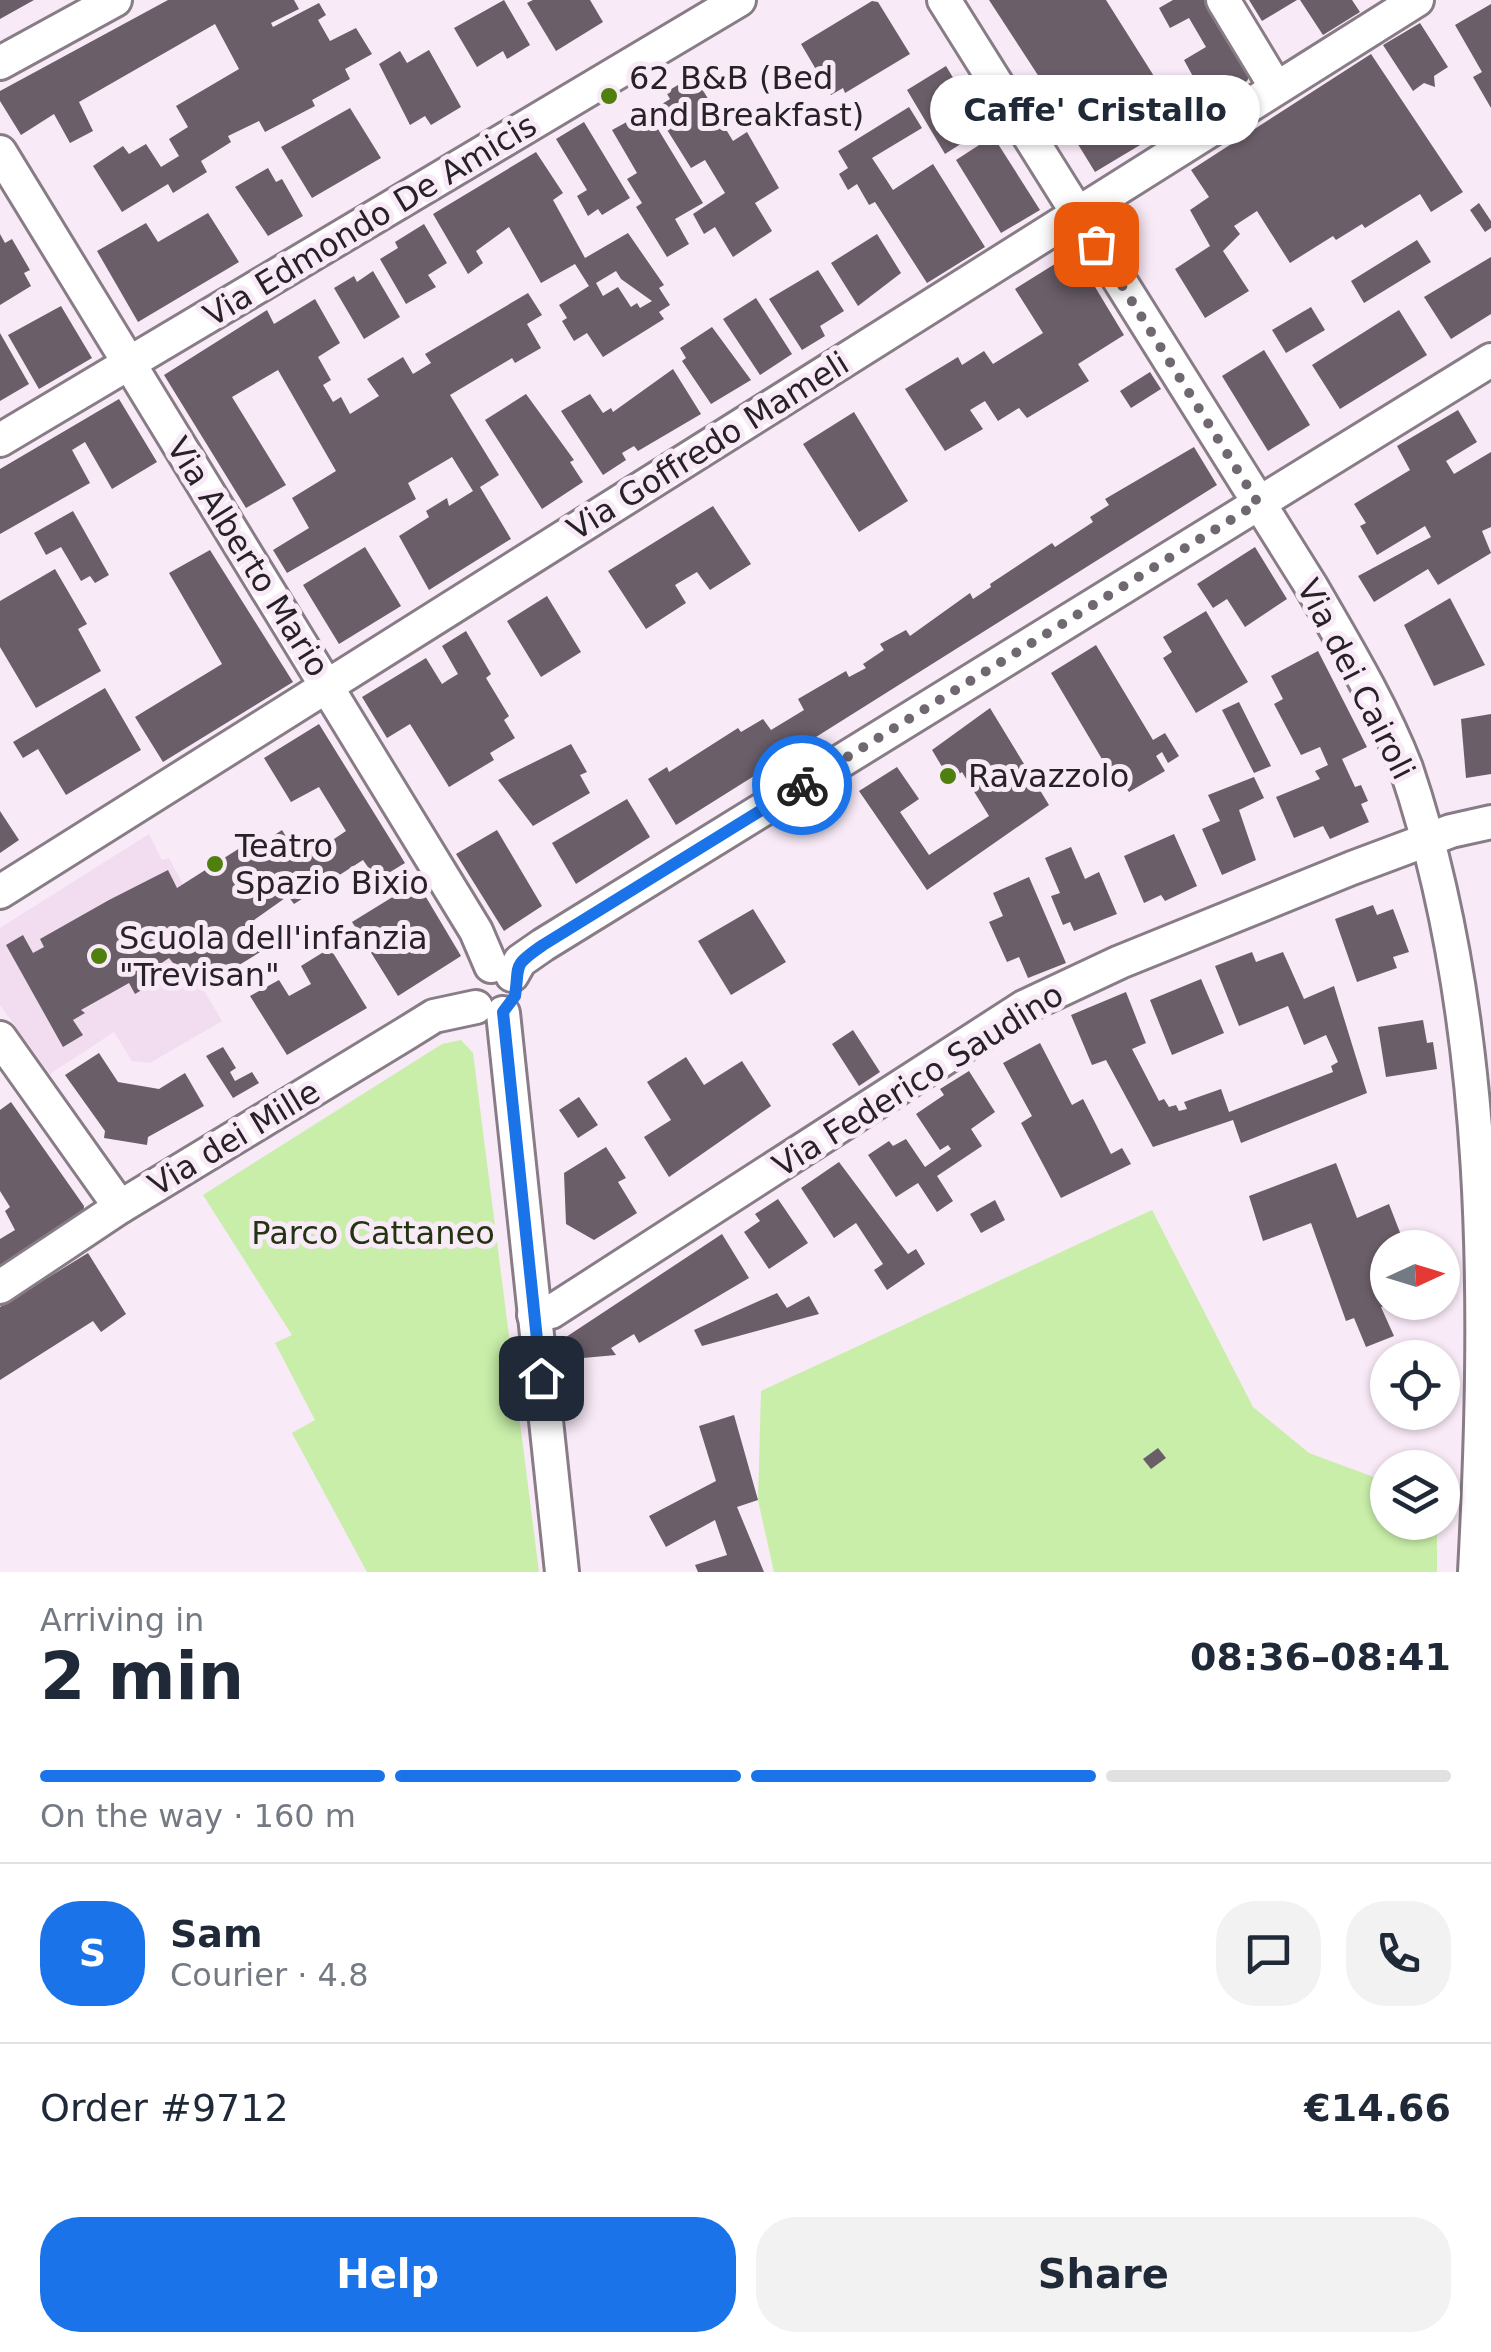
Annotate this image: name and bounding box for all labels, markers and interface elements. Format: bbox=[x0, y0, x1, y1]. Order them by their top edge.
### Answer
place label: 62 B&B (Bed and Breakfast) bbox=[629, 59, 864, 134]
callout: Caffe' Cristallo bbox=[931, 74, 1261, 144]
marker: 62 B&B (Bed and Breakfast) bbox=[598, 85, 620, 107]
text: Caffe' Cristallo bbox=[963, 91, 1227, 129]
street label: Via Edmondo De Amicis bbox=[197, 106, 543, 334]
pin bbox=[1054, 202, 1139, 287]
icon: bag bbox=[1069, 217, 1124, 272]
street label: Via Goffredo Mameli bbox=[560, 344, 856, 548]
street label: Via Alberto Mario bbox=[159, 430, 337, 684]
street label: Via dei Cairoli bbox=[1289, 573, 1423, 785]
courier bbox=[752, 735, 852, 835]
place label: Ravazzolo bbox=[968, 757, 1129, 795]
icon: bike bbox=[775, 758, 830, 813]
marker: Ravazzolo bbox=[937, 765, 959, 787]
place label: Teatro Spazio Bixio bbox=[234, 827, 429, 902]
marker: Teatro Spazio Bixio bbox=[204, 853, 226, 875]
place label: Scuola dell'infanzia "Trevisan" bbox=[119, 919, 428, 994]
marker: Scuola dell'infanzia "Trevisan" bbox=[88, 945, 110, 967]
street label: Via Federico Saudino bbox=[766, 975, 1070, 1185]
street label: Via dei Mille bbox=[142, 1072, 326, 1204]
park label: Parco Cattaneo bbox=[251, 1214, 495, 1252]
north arrow bbox=[1370, 1230, 1460, 1320]
map controls bbox=[1370, 1230, 1460, 1540]
pin bbox=[499, 1336, 584, 1421]
button: locate bbox=[1370, 1340, 1460, 1430]
icon: home bbox=[514, 1351, 569, 1406]
button: layers bbox=[1370, 1450, 1460, 1540]
text: Arriving in bbox=[40, 1601, 204, 1639]
text: 08:36–08:41 bbox=[1190, 1635, 1451, 1679]
text: 2 min bbox=[40, 1639, 244, 1714]
text: On the way · 160 m bbox=[40, 1797, 356, 1835]
button: chat bbox=[1216, 1901, 1321, 2006]
button: phone bbox=[1346, 1901, 1451, 2006]
text: Sam bbox=[170, 1912, 263, 1956]
text: S bbox=[79, 1931, 106, 1975]
text: Courier · 4.8 bbox=[170, 1956, 369, 1994]
text: Order #9712 bbox=[40, 2086, 289, 2130]
text: €14.66 bbox=[1304, 2086, 1451, 2130]
button: Help bbox=[40, 2217, 736, 2332]
button: Share bbox=[756, 2217, 1451, 2332]

